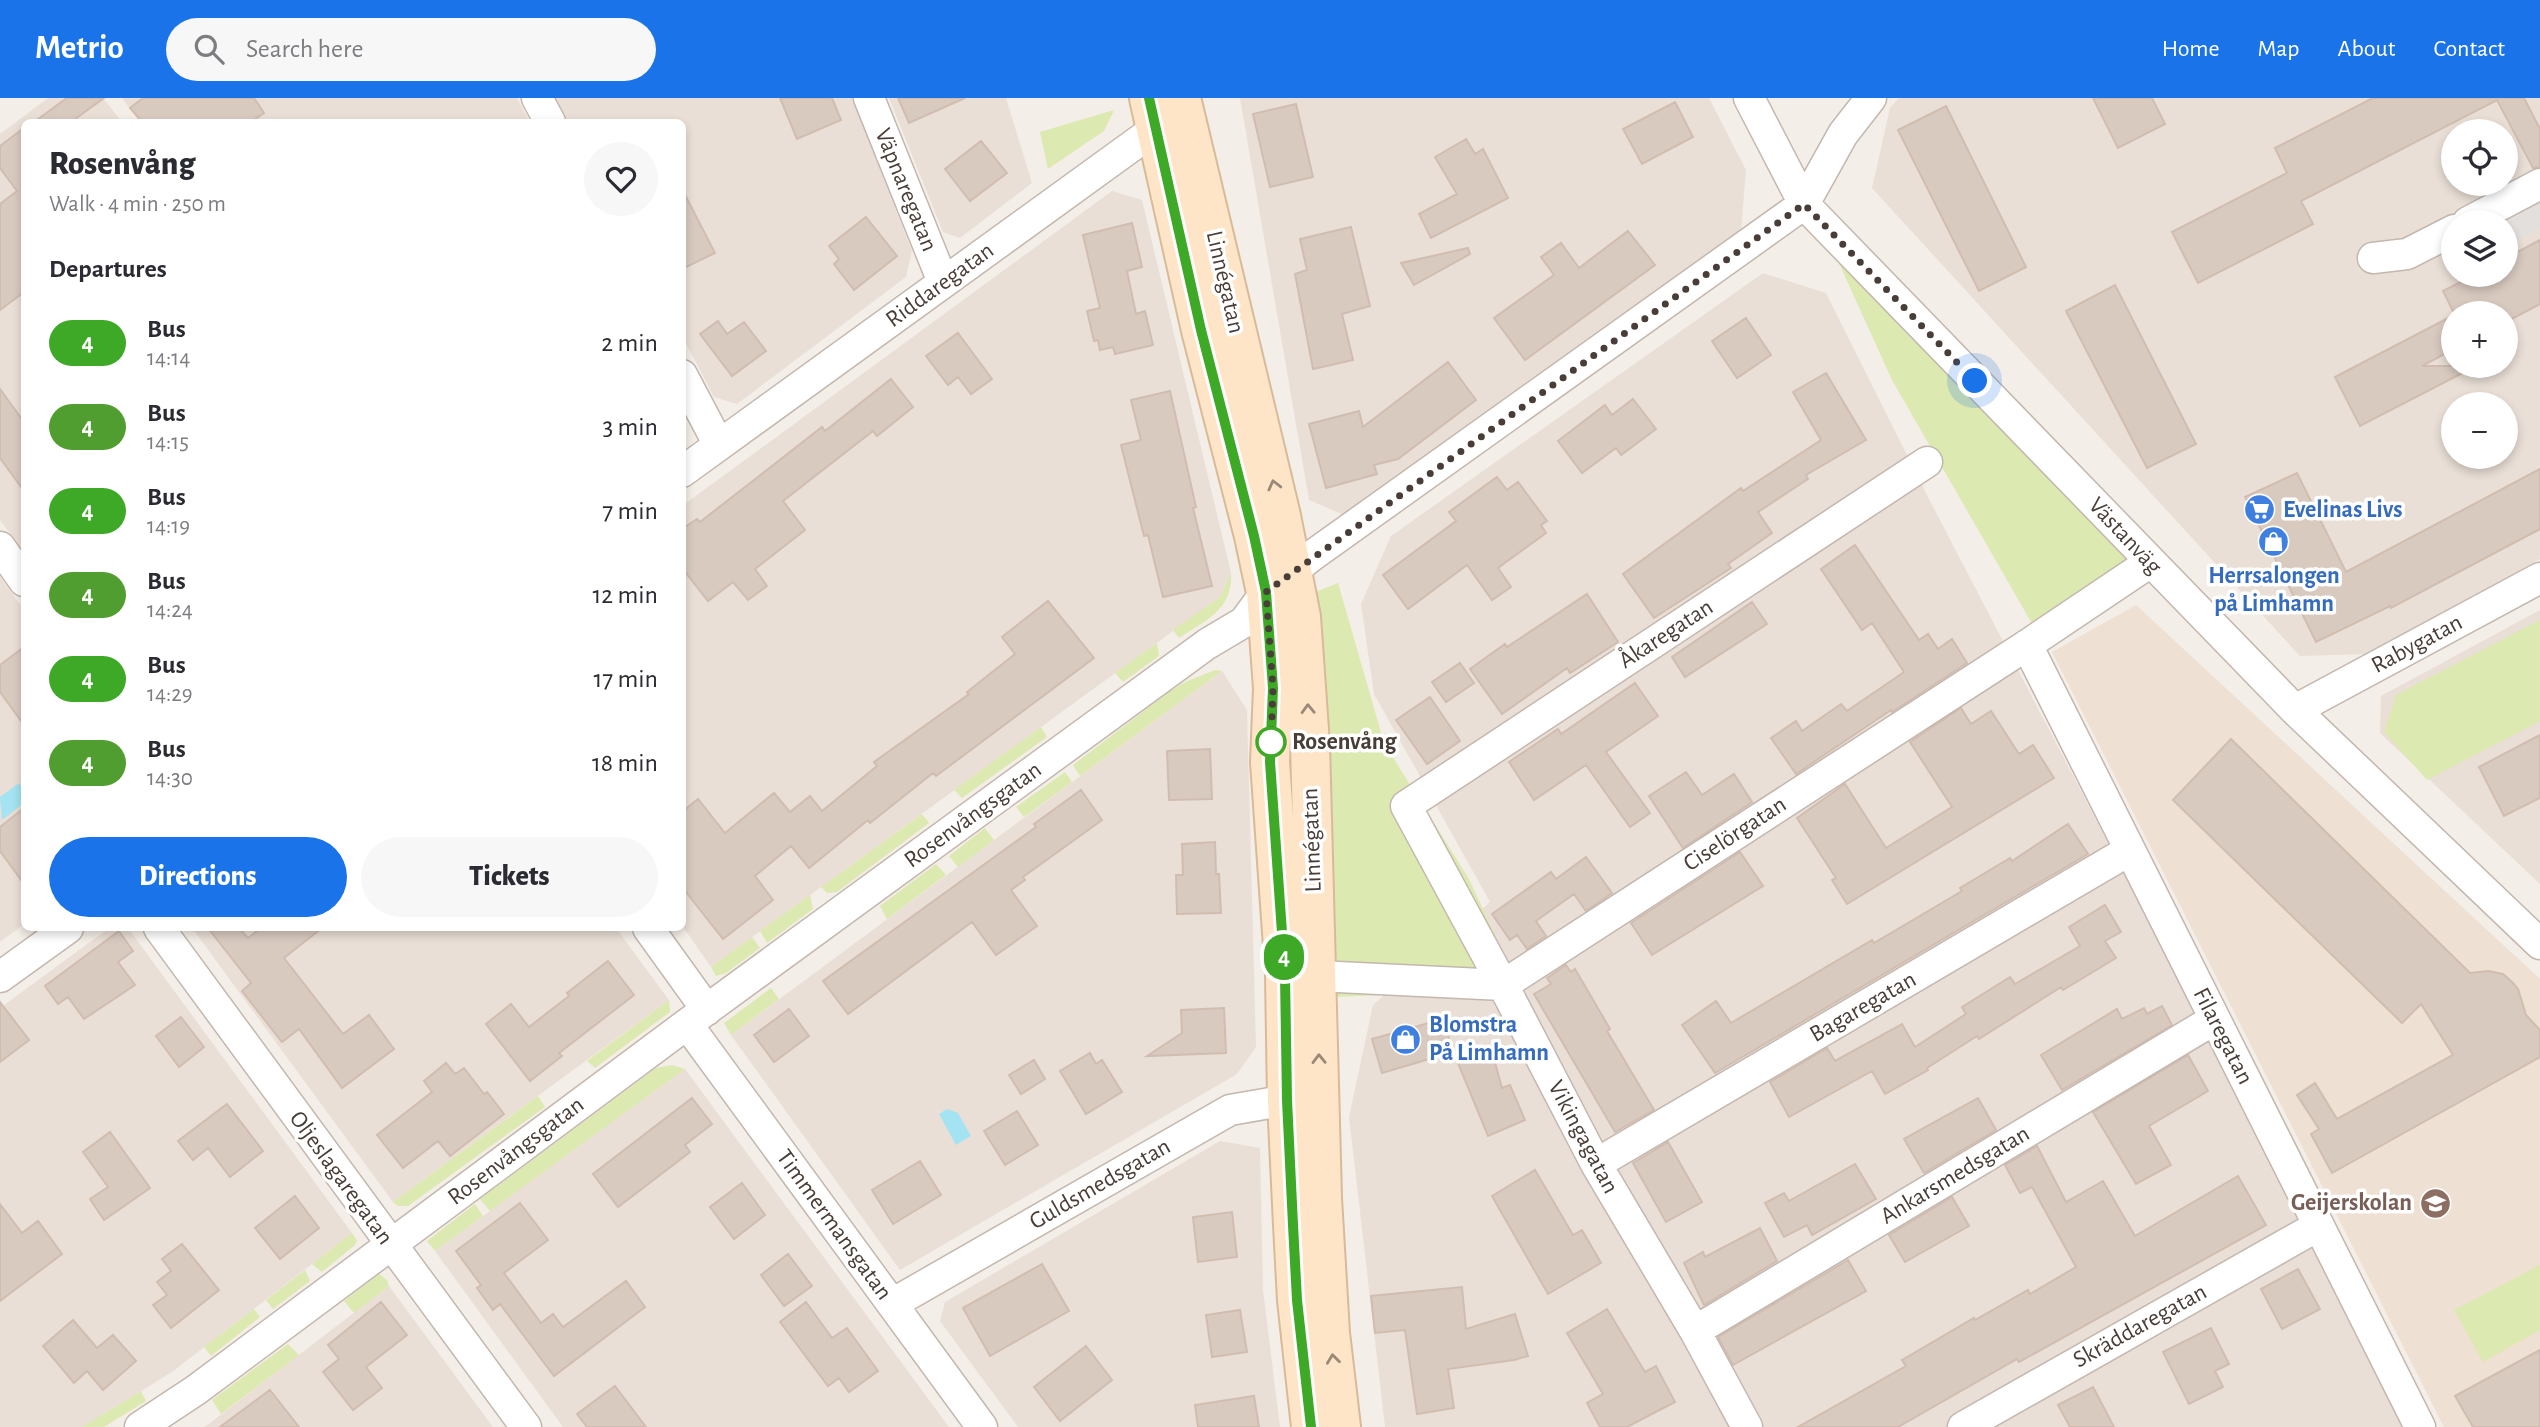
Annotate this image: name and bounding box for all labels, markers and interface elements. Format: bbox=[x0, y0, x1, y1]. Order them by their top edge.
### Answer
search box bbox=[166, 18, 656, 81]
icon: search bbox=[190, 30, 228, 68]
text: Metrio bbox=[35, 32, 124, 65]
text: Search here bbox=[246, 36, 363, 62]
text: Home bbox=[2162, 37, 2220, 61]
text: Map bbox=[2258, 37, 2300, 61]
text: About bbox=[2338, 37, 2395, 61]
text: Contact bbox=[2433, 37, 2505, 61]
map controls bbox=[2441, 119, 2518, 469]
button: locate bbox=[2441, 119, 2518, 196]
street label: Väpnaregatan bbox=[870, 125, 942, 255]
button: heart bbox=[584, 142, 658, 216]
text: Rosenvång bbox=[49, 148, 195, 181]
text: Walk · 4 min · 250 m bbox=[49, 193, 226, 216]
button: layers bbox=[2441, 210, 2518, 287]
street label: Linnégatan bbox=[1202, 228, 1248, 336]
street label: Riddaregatan bbox=[882, 238, 998, 332]
text: Departures bbox=[49, 256, 167, 282]
button: + bbox=[2441, 301, 2518, 378]
text: Bus bbox=[147, 316, 186, 342]
text: 2 min bbox=[601, 330, 658, 356]
text: 4 bbox=[81, 331, 94, 355]
text: 14:14 bbox=[147, 347, 190, 370]
your location bbox=[1957, 363, 1992, 398]
button: − bbox=[2441, 392, 2518, 469]
text: Bus bbox=[147, 400, 186, 426]
text: 3 min bbox=[602, 414, 658, 440]
text: 4 bbox=[81, 415, 94, 439]
text: 14:15 bbox=[147, 431, 189, 454]
one-way arrow bbox=[1268, 479, 1282, 491]
text: Bus bbox=[147, 484, 186, 510]
street label: Västanväg bbox=[2084, 493, 2166, 579]
supermarket icon: Evelinas Livs bbox=[2243, 493, 2277, 527]
text: 7 min bbox=[602, 498, 658, 524]
place label: Evelinas Livs bbox=[2283, 498, 2403, 522]
text: 4 bbox=[81, 499, 94, 523]
text: 14:19 bbox=[147, 515, 190, 538]
shop icon: Herrsalongen på Limhamn bbox=[2257, 525, 2291, 559]
place label: Herrsalongen på Limhamn bbox=[2208, 564, 2340, 616]
text: Bus bbox=[147, 568, 186, 594]
text: 12 min bbox=[592, 582, 658, 608]
text: 4 bbox=[81, 583, 94, 607]
street label: Åkaregatan bbox=[1613, 593, 1717, 673]
text: 14:24 bbox=[147, 599, 193, 622]
street label: Rabygatan bbox=[2368, 610, 2466, 678]
text: Bus bbox=[147, 652, 186, 678]
text: 17 min bbox=[593, 666, 658, 692]
text: 4 bbox=[81, 667, 94, 691]
text: 14:29 bbox=[147, 683, 193, 706]
one-way arrow bbox=[1300, 703, 1316, 714]
marker: Rosenvång bbox=[1256, 727, 1286, 757]
place label: Rosenvång bbox=[1292, 730, 1398, 754]
text: Bus bbox=[147, 736, 186, 762]
text: 18 min bbox=[592, 750, 658, 776]
text: 4 bbox=[81, 751, 94, 775]
street label: Rosenvångsgatan bbox=[900, 757, 1046, 873]
text: 14:30 bbox=[147, 767, 193, 790]
street label: Linnégatan bbox=[1298, 787, 1326, 893]
street label: Ciselörgatan bbox=[1679, 792, 1791, 876]
button: Directions bbox=[49, 837, 347, 917]
button: Tickets bbox=[361, 837, 658, 917]
line badge: 4 bbox=[1261, 934, 1307, 980]
text: 4 bbox=[1278, 945, 1290, 969]
street label: Bagaregatan bbox=[1806, 967, 1920, 1047]
street label: Filaregatan bbox=[2188, 984, 2258, 1088]
place label: Blomstra På Limhamn bbox=[1429, 1013, 1549, 1065]
shop icon: Blomstra På Limhamn bbox=[1389, 1022, 1423, 1056]
one-way arrow bbox=[1311, 1053, 1326, 1064]
street label: Vikingagatan bbox=[1543, 1076, 1623, 1198]
street label: Rosenvångsgatan bbox=[444, 1092, 588, 1210]
street label: Oljeslagaregatan bbox=[285, 1107, 397, 1249]
street label: Ankarsmedsgatan bbox=[1876, 1121, 2034, 1229]
street label: Guldsmedsgatan bbox=[1025, 1134, 1175, 1234]
street label: Timmermansgatan bbox=[772, 1145, 896, 1305]
school or university icon: Geijerskolan bbox=[2418, 1186, 2452, 1220]
place label: Geijerskolan bbox=[2291, 1191, 2412, 1215]
street label: Skräddaregatan bbox=[2069, 1280, 2211, 1372]
one-way arrow bbox=[1326, 1353, 1341, 1365]

